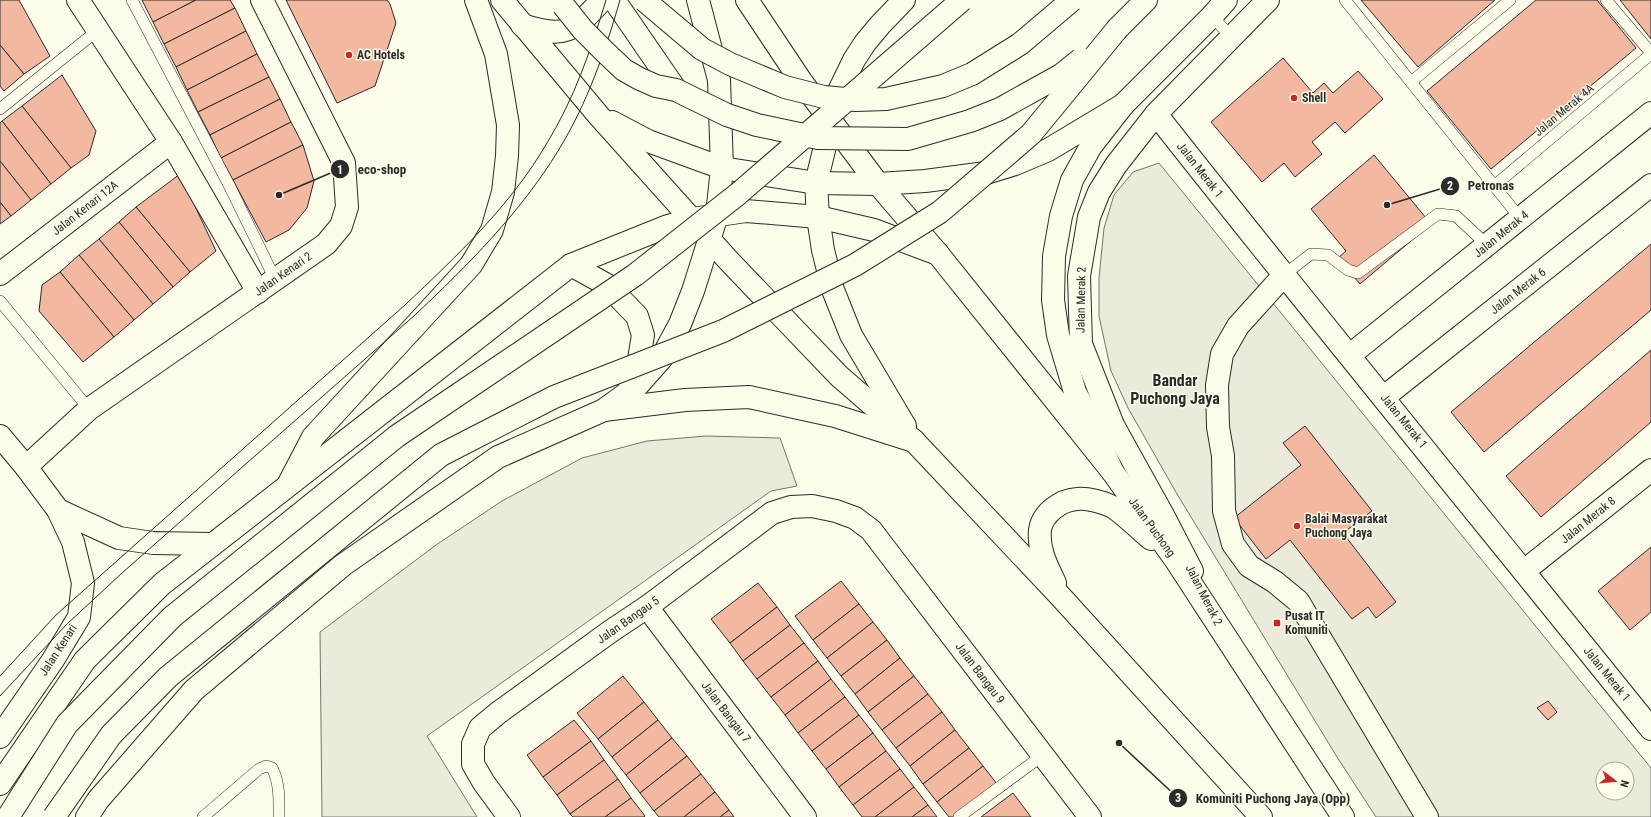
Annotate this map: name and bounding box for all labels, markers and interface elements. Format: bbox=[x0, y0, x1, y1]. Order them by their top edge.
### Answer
place label: AC Hotels bbox=[357, 48, 405, 62]
marker: AC Hotels bbox=[344, 50, 354, 60]
street label: Jalan Merak 4A bbox=[1531, 81, 1597, 139]
place label: Shell bbox=[1302, 91, 1326, 105]
marker: Shell bbox=[1289, 93, 1299, 103]
street label: Jalan Merak 1 bbox=[1174, 139, 1226, 201]
callout: eco-shop bbox=[330, 157, 414, 182]
text: eco-shop bbox=[358, 162, 406, 177]
text: 1 bbox=[337, 163, 343, 177]
callout: Petronas bbox=[1440, 173, 1523, 198]
street label: Jalan Kenari 12A bbox=[49, 178, 121, 238]
text: Petronas bbox=[1468, 178, 1514, 193]
text: 2 bbox=[1447, 179, 1453, 193]
street label: Jalan Merak 4 bbox=[1471, 208, 1531, 260]
street label: Jalan Kenari 2 bbox=[251, 249, 315, 299]
street label: Jalan Merak 6 bbox=[1487, 265, 1549, 317]
street label: Jalan Merak 2 bbox=[1073, 267, 1089, 333]
district label: Bandar Puchong Jaya bbox=[1130, 371, 1220, 408]
street label: Jalan Merak 1 bbox=[1378, 391, 1430, 451]
street label: Jalan Merak 8 bbox=[1558, 494, 1618, 546]
street label: Jalan Puchong bbox=[1126, 495, 1178, 560]
place label: Balai Masyarakat Puchong Jaya bbox=[1305, 512, 1388, 540]
marker: Balai Masyarakat Puchong Jaya bbox=[1292, 521, 1302, 531]
street label: Jalan Merak 2 bbox=[1183, 562, 1225, 628]
street label: Jalan Bangau 5 bbox=[594, 593, 662, 647]
place label: Pusat IT Komuniti bbox=[1285, 609, 1328, 637]
marker: Pusat IT Komuniti bbox=[1272, 618, 1282, 628]
street label: Jalan Kenari bbox=[36, 622, 80, 678]
street label: Jalan Bangau 9 bbox=[952, 640, 1008, 706]
street label: Jalan Merak 1 bbox=[1581, 644, 1633, 704]
street label: Jalan Bangau 7 bbox=[698, 679, 754, 745]
north arrow bbox=[1595, 761, 1635, 801]
text: N bbox=[1617, 779, 1631, 789]
callout: Komuniti Puchong Jaya (Opp) bbox=[1168, 786, 1358, 811]
text: 3 bbox=[1175, 791, 1181, 805]
text: Komuniti Puchong Jaya (Opp) bbox=[1196, 791, 1350, 806]

